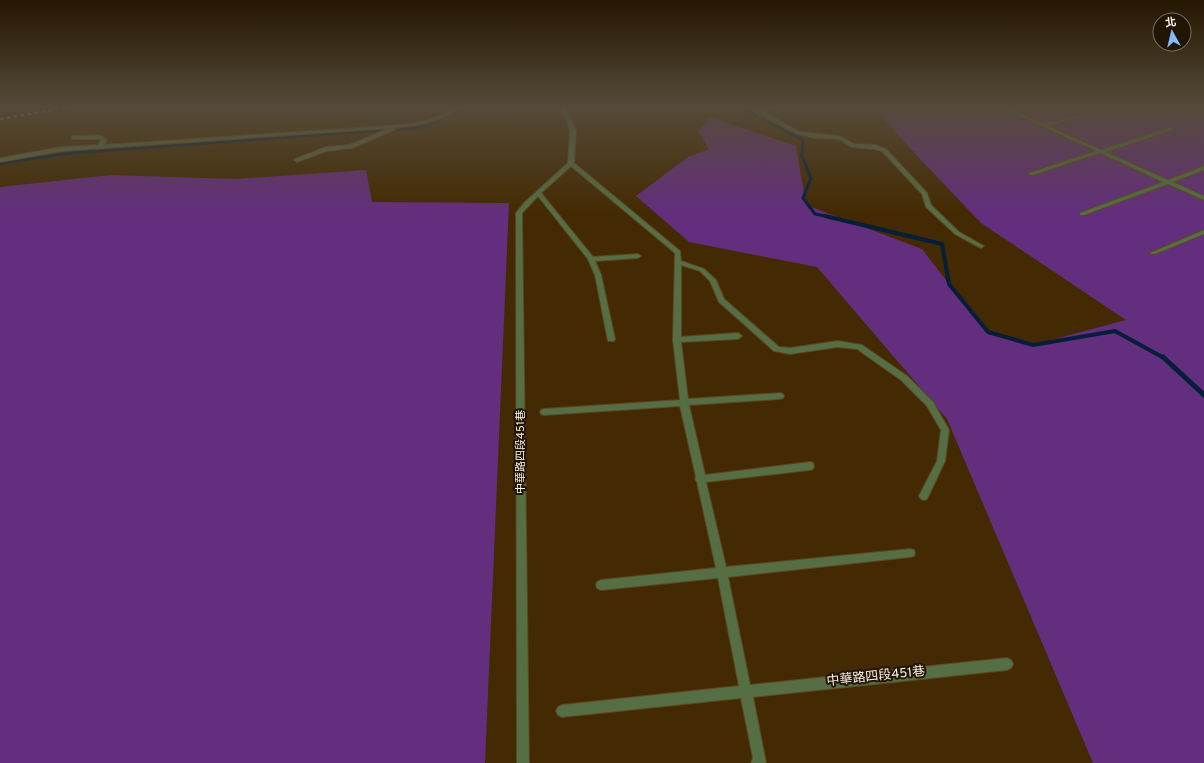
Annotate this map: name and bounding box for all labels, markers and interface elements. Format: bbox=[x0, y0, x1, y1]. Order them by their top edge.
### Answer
north arrow bbox=[1152, 12, 1192, 52]
text: 北 bbox=[1164, 15, 1177, 31]
street label: 中華路四段451巷 bbox=[514, 410, 528, 494]
street label: 中華路四段451巷 bbox=[826, 664, 926, 690]

